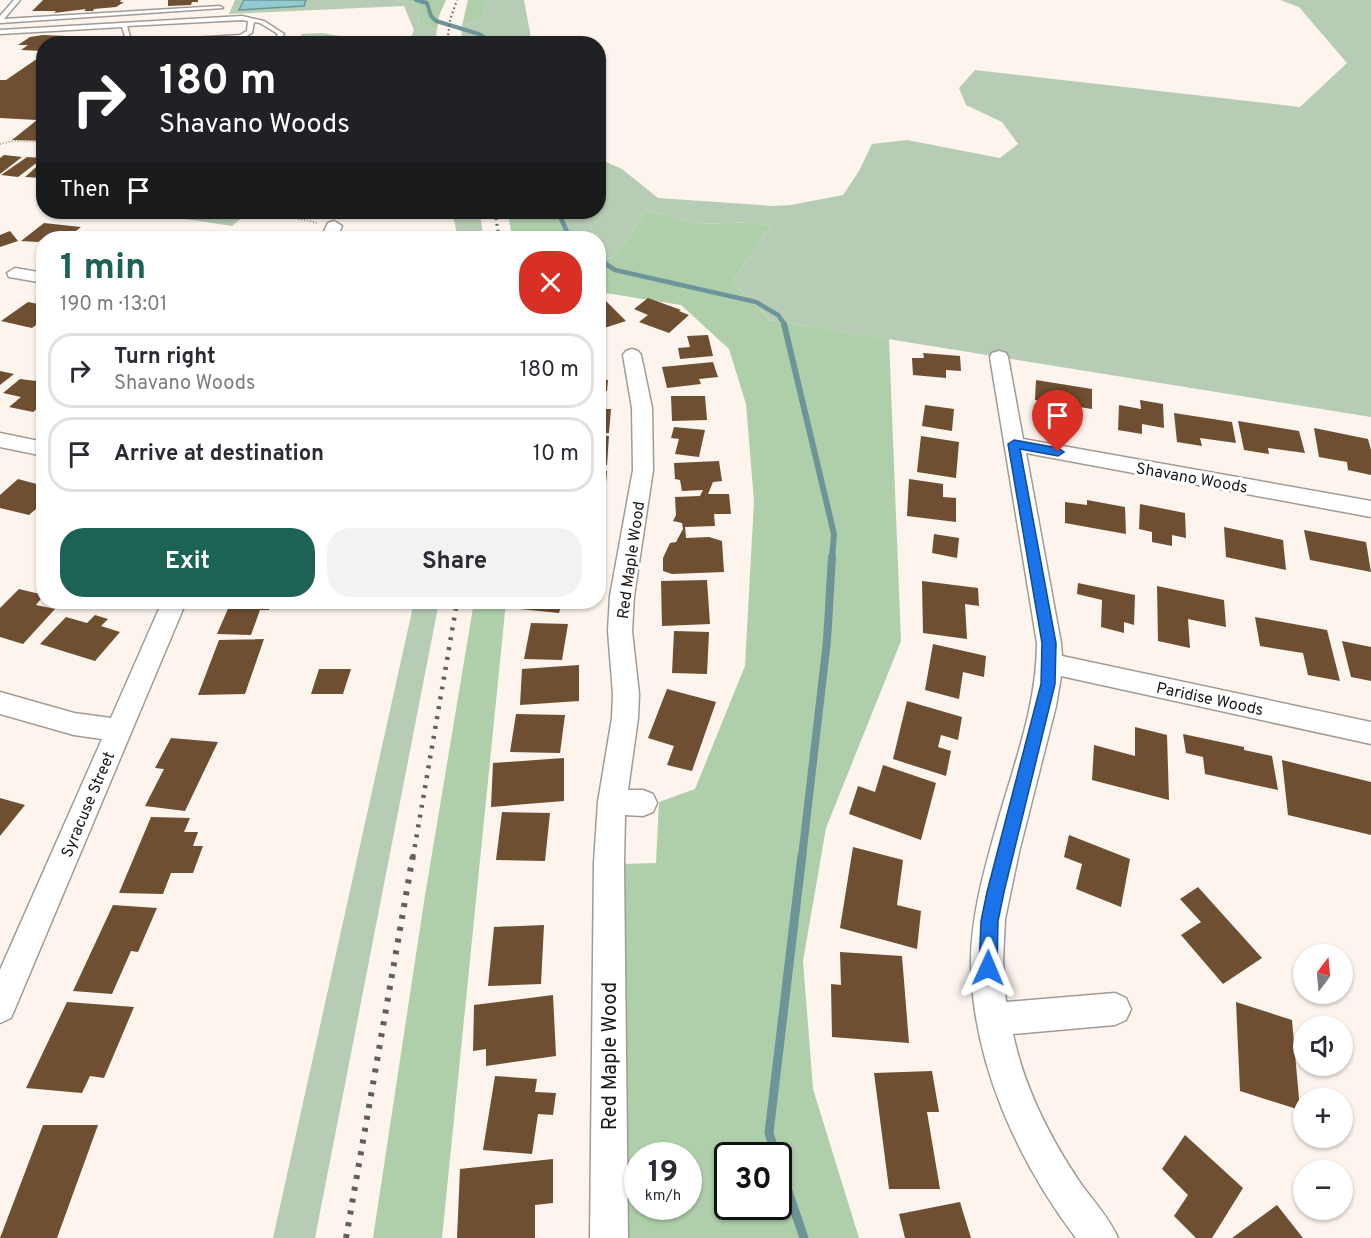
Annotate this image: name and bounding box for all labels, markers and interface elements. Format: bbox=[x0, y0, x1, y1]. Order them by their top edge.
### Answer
text: 180 m bbox=[159, 56, 276, 109]
icon: right bbox=[60, 60, 138, 138]
text: Shavano Woods bbox=[159, 108, 350, 142]
icon: arrive bbox=[122, 174, 155, 207]
text: Then bbox=[60, 177, 110, 204]
text: 1 min bbox=[60, 246, 146, 292]
button: close bbox=[519, 251, 582, 314]
text: 190 m · 13:01 bbox=[60, 292, 167, 318]
text: Turn right bbox=[114, 344, 216, 371]
icon: right bbox=[63, 354, 96, 387]
text: 180 m bbox=[520, 357, 579, 384]
text: Shavano Woods bbox=[114, 371, 255, 397]
pin bbox=[1032, 390, 1083, 452]
icon: arrive bbox=[1041, 399, 1074, 432]
icon: arrive bbox=[63, 438, 96, 471]
text: Arrive at destination bbox=[114, 441, 324, 468]
text: 10 m bbox=[533, 441, 579, 468]
street label: Shavano Woods bbox=[1134, 459, 1249, 499]
street label: Red Maple Wood bbox=[614, 500, 650, 620]
button: Exit bbox=[60, 528, 315, 597]
button: Share bbox=[327, 528, 582, 597]
street label: Paridise Woods bbox=[1154, 679, 1265, 721]
street label: Syracuse Street bbox=[58, 749, 120, 861]
position arrow bbox=[956, 936, 1020, 1000]
north arrow bbox=[1293, 944, 1353, 1004]
map controls bbox=[1293, 944, 1353, 1220]
street label: Red Maple Wood bbox=[598, 982, 624, 1130]
button: sound bbox=[1293, 1016, 1353, 1076]
button: + bbox=[1293, 1088, 1353, 1148]
speed limit sign: 30 bbox=[714, 1142, 792, 1220]
text: 19 bbox=[648, 1155, 678, 1192]
button: − bbox=[1293, 1160, 1353, 1220]
text: km/h bbox=[645, 1187, 681, 1206]

